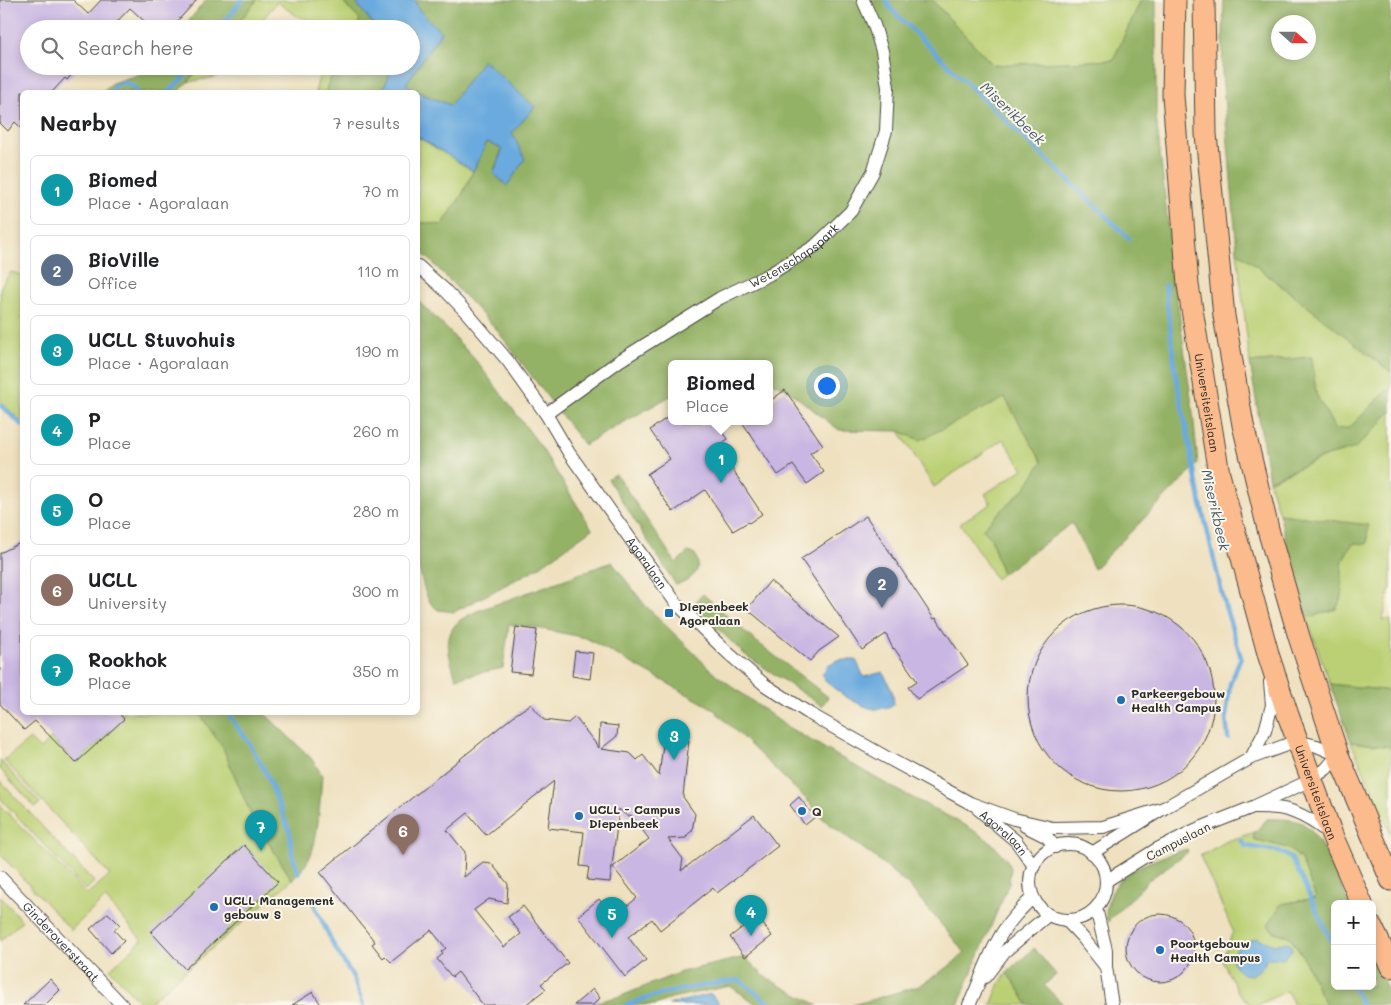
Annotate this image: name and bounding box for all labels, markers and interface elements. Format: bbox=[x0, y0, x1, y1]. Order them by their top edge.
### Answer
north arrow bbox=[1271, 15, 1316, 60]
search box bbox=[20, 20, 420, 75]
icon: search bbox=[38, 34, 66, 62]
text: Search here bbox=[78, 35, 194, 60]
water label: Miserikbeek bbox=[976, 77, 1050, 149]
text: Nearby bbox=[40, 109, 117, 136]
text: 7 results bbox=[333, 112, 400, 133]
text: Biomed bbox=[88, 167, 157, 192]
text: 1 bbox=[53, 180, 61, 201]
text: 70 m bbox=[362, 180, 399, 201]
text: Place · Agoralaan bbox=[88, 192, 229, 213]
street label: Wetenschapspark bbox=[746, 219, 842, 291]
text: BioVille bbox=[88, 247, 159, 272]
text: 2 bbox=[53, 260, 61, 281]
text: 110 m bbox=[357, 260, 399, 281]
text: Office bbox=[88, 272, 137, 293]
text: UCLL Stuvohuis bbox=[88, 327, 235, 352]
text: 3 bbox=[52, 340, 62, 361]
text: 190 m bbox=[355, 340, 399, 361]
text: Place · Agoralaan bbox=[88, 352, 229, 373]
street label: Universiteitslaan bbox=[1191, 352, 1223, 453]
popup bbox=[668, 360, 773, 425]
text: Biomed bbox=[686, 370, 755, 395]
your location bbox=[814, 373, 840, 399]
text: Place bbox=[686, 395, 729, 416]
text: P bbox=[88, 407, 101, 432]
text: 4 bbox=[52, 420, 62, 441]
text: 260 m bbox=[353, 420, 399, 441]
text: Place bbox=[88, 432, 131, 453]
pin: 1 bbox=[705, 442, 737, 483]
water label: Miserikbeek bbox=[1197, 467, 1235, 553]
text: O bbox=[88, 487, 103, 512]
text: 5 bbox=[52, 500, 62, 521]
text: 280 m bbox=[353, 500, 399, 521]
text: Place bbox=[88, 512, 131, 533]
street label: Agoralaan bbox=[623, 533, 671, 592]
text: UCLL bbox=[88, 567, 138, 592]
pin: 2 bbox=[866, 567, 898, 608]
text: 6 bbox=[52, 580, 62, 601]
text: 300 m bbox=[352, 580, 399, 601]
text: University bbox=[88, 592, 167, 613]
place label: Diepenbeek Agoralaan bbox=[679, 598, 749, 628]
marker: Diepenbeek Agoralaan bbox=[663, 607, 675, 619]
text: Rookhok bbox=[88, 647, 167, 672]
text: 7 bbox=[53, 660, 61, 681]
text: 350 m bbox=[353, 660, 399, 681]
text: Place bbox=[88, 672, 131, 693]
place label: Parkeergebouw Health Campus bbox=[1131, 685, 1225, 715]
marker: Parkeergebouw Health Campus bbox=[1115, 694, 1127, 706]
pin: 3 bbox=[658, 719, 690, 760]
street label: Universiteitslaan bbox=[1292, 742, 1341, 842]
place label: UCLL - Campus Diepenbeek bbox=[589, 801, 680, 831]
place label: Q bbox=[812, 803, 822, 819]
marker: Q bbox=[796, 805, 808, 817]
street label: Agoralaan bbox=[976, 806, 1032, 858]
pin: 7 bbox=[245, 810, 277, 851]
marker: UCLL - Campus Diepenbeek bbox=[573, 810, 585, 822]
pin: 6 bbox=[387, 814, 419, 855]
street label: Campuslaan bbox=[1143, 818, 1213, 864]
place label: UCLL Management gebouw S bbox=[224, 892, 334, 922]
pin: 4 bbox=[735, 895, 767, 936]
pin: 5 bbox=[596, 897, 628, 938]
street label: Ginderoverstraat bbox=[19, 898, 103, 985]
map controls bbox=[1331, 900, 1376, 990]
button: + bbox=[1331, 900, 1376, 945]
marker: UCLL Management gebouw S bbox=[208, 901, 220, 913]
place label: Poortgebouw Health Campus bbox=[1170, 935, 1260, 965]
marker: Poortgebouw Health Campus bbox=[1154, 944, 1166, 956]
button: − bbox=[1331, 945, 1376, 990]

